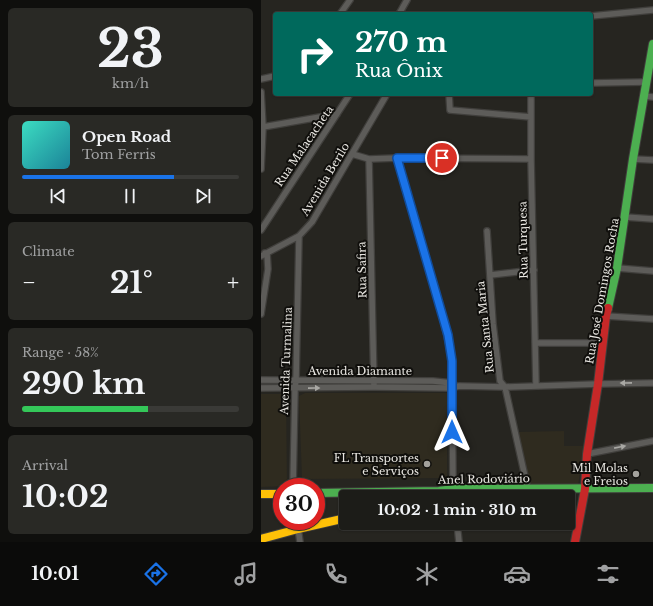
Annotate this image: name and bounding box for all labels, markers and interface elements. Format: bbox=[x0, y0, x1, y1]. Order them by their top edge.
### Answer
text: 23 bbox=[97, 17, 164, 81]
text: 270 m bbox=[355, 25, 447, 60]
icon: right bbox=[289, 28, 341, 80]
text: Rua Ônix bbox=[355, 60, 443, 82]
text: km/h bbox=[112, 75, 149, 92]
street label: Rua Malacacheta bbox=[272, 102, 337, 189]
text: Open Road bbox=[82, 127, 171, 146]
street label: Avenida Berilo bbox=[297, 140, 352, 219]
pin bbox=[425, 141, 459, 175]
text: Tom Ferris bbox=[82, 146, 156, 163]
icon: arrive bbox=[431, 147, 453, 169]
icon: previous bbox=[47, 185, 69, 207]
icon: pause bbox=[119, 185, 141, 207]
icon: next bbox=[192, 185, 214, 207]
street label: Rua Turquesa bbox=[515, 200, 531, 279]
street label: Rua José Domingos Rocha bbox=[582, 216, 622, 365]
street label: Rua Safira bbox=[354, 241, 369, 299]
text: Climate bbox=[22, 243, 75, 260]
text: 21° bbox=[110, 264, 153, 301]
text: − bbox=[22, 269, 36, 296]
text: + bbox=[227, 269, 239, 296]
street label: Rua Santa Maria bbox=[473, 279, 497, 374]
street label: Avenida Turmalina bbox=[277, 306, 295, 416]
text: Range · 58% bbox=[22, 344, 99, 361]
street label: Avenida Diamante bbox=[307, 364, 412, 378]
text: 290 km bbox=[22, 365, 145, 402]
one-way arrow bbox=[620, 380, 632, 387]
one-way arrow bbox=[308, 385, 321, 391]
position arrow bbox=[431, 411, 473, 453]
one-way arrow bbox=[614, 444, 626, 450]
place label: FL Transportes e Serviços bbox=[334, 451, 419, 478]
text: Arrival bbox=[22, 457, 68, 474]
marker: FL Transportes e Serviços bbox=[422, 459, 432, 469]
place label: Mil Molas e Freios bbox=[572, 461, 628, 488]
marker: Mil Molas e Freios bbox=[631, 469, 641, 479]
street label: Anel Rodoviário bbox=[437, 471, 530, 487]
text: 10:02 bbox=[22, 478, 108, 515]
speed limit sign: 30 bbox=[273, 478, 325, 530]
text: 10:02 · 1 min · 310 m bbox=[377, 500, 537, 519]
icon: directions bbox=[142, 560, 170, 588]
icon: music bbox=[232, 560, 260, 588]
icon: phone bbox=[322, 560, 350, 588]
icon: climate bbox=[413, 560, 441, 588]
icon: car bbox=[503, 560, 531, 588]
icon: filters bbox=[594, 560, 622, 588]
text: 10:01 bbox=[31, 563, 79, 585]

